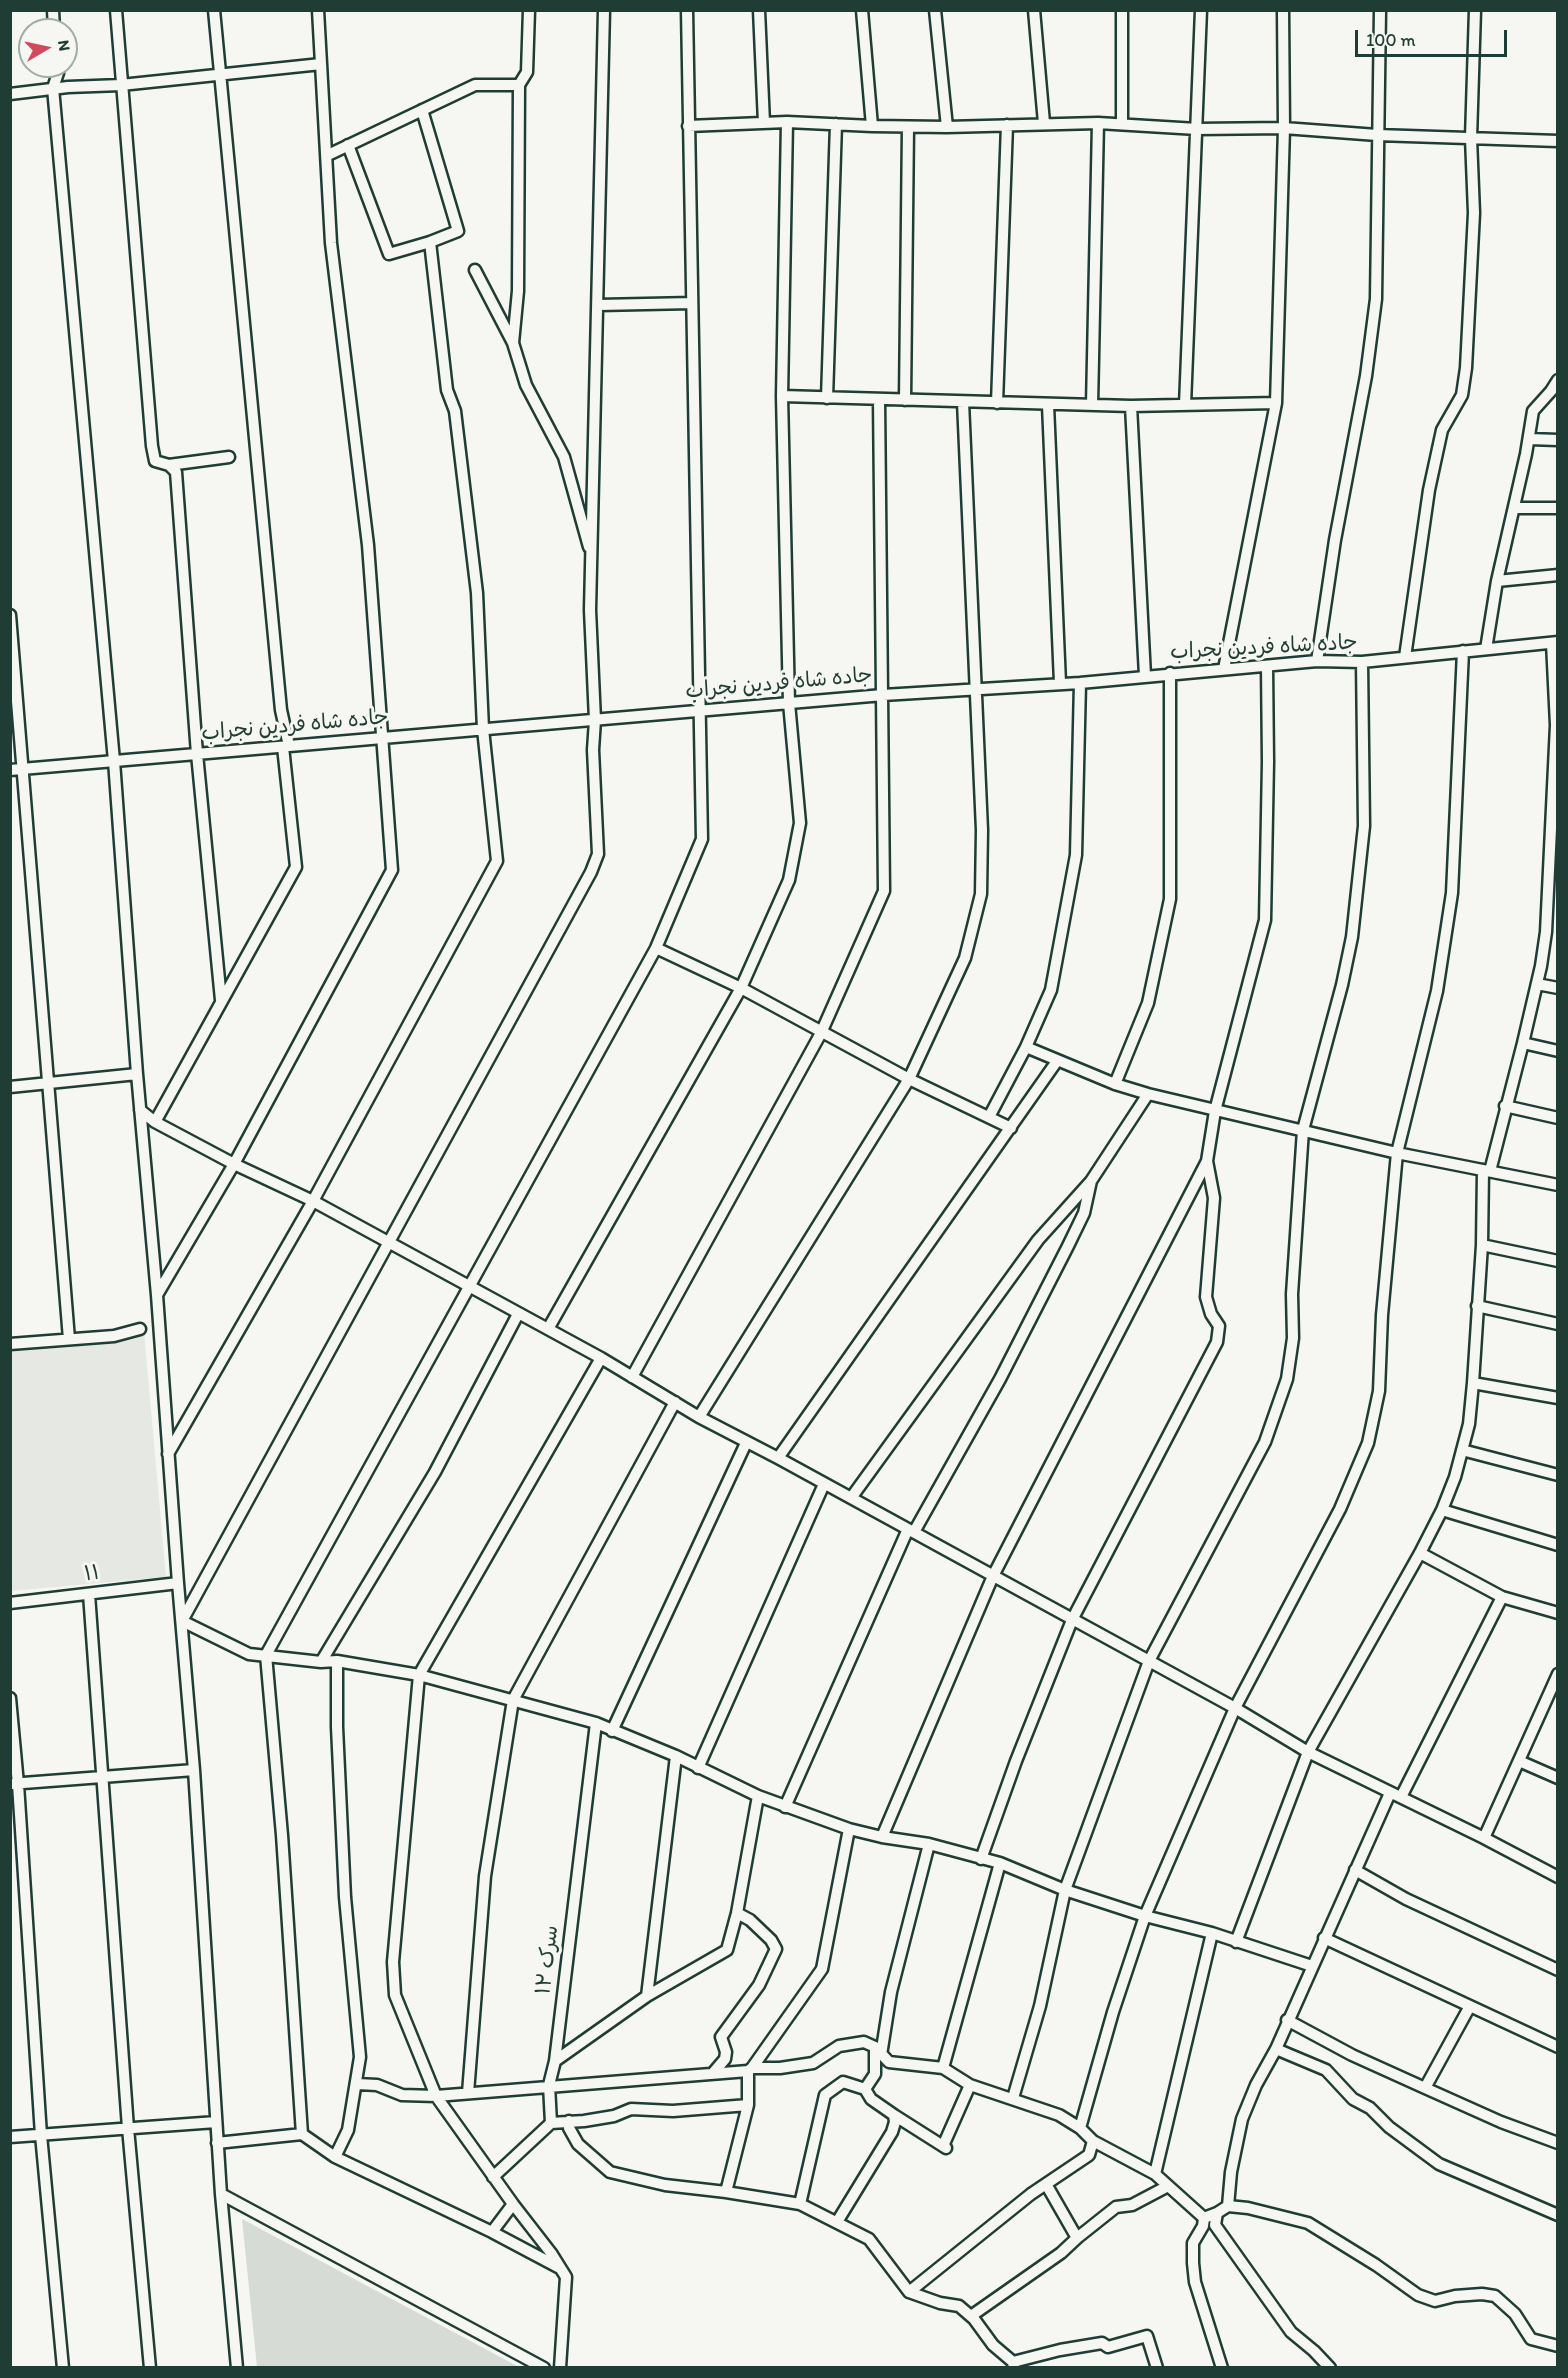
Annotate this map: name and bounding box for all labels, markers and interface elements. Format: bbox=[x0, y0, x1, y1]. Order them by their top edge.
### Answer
north arrow bbox=[18, 18, 78, 78]
scale bar bbox=[1358, 18, 1510, 56]
text: 100 m bbox=[1366, 29, 1416, 51]
text: N bbox=[54, 39, 75, 52]
street label: جاده شاه فردین نجراب bbox=[1170, 631, 1358, 665]
street label: جاده شاه فردین نجراب bbox=[684, 663, 874, 705]
street label: جاده شاه فردین نجراب bbox=[200, 705, 390, 747]
street label: ۱۱ bbox=[83, 1561, 101, 1587]
street label: سرک ۱۲ bbox=[531, 1924, 565, 1996]

